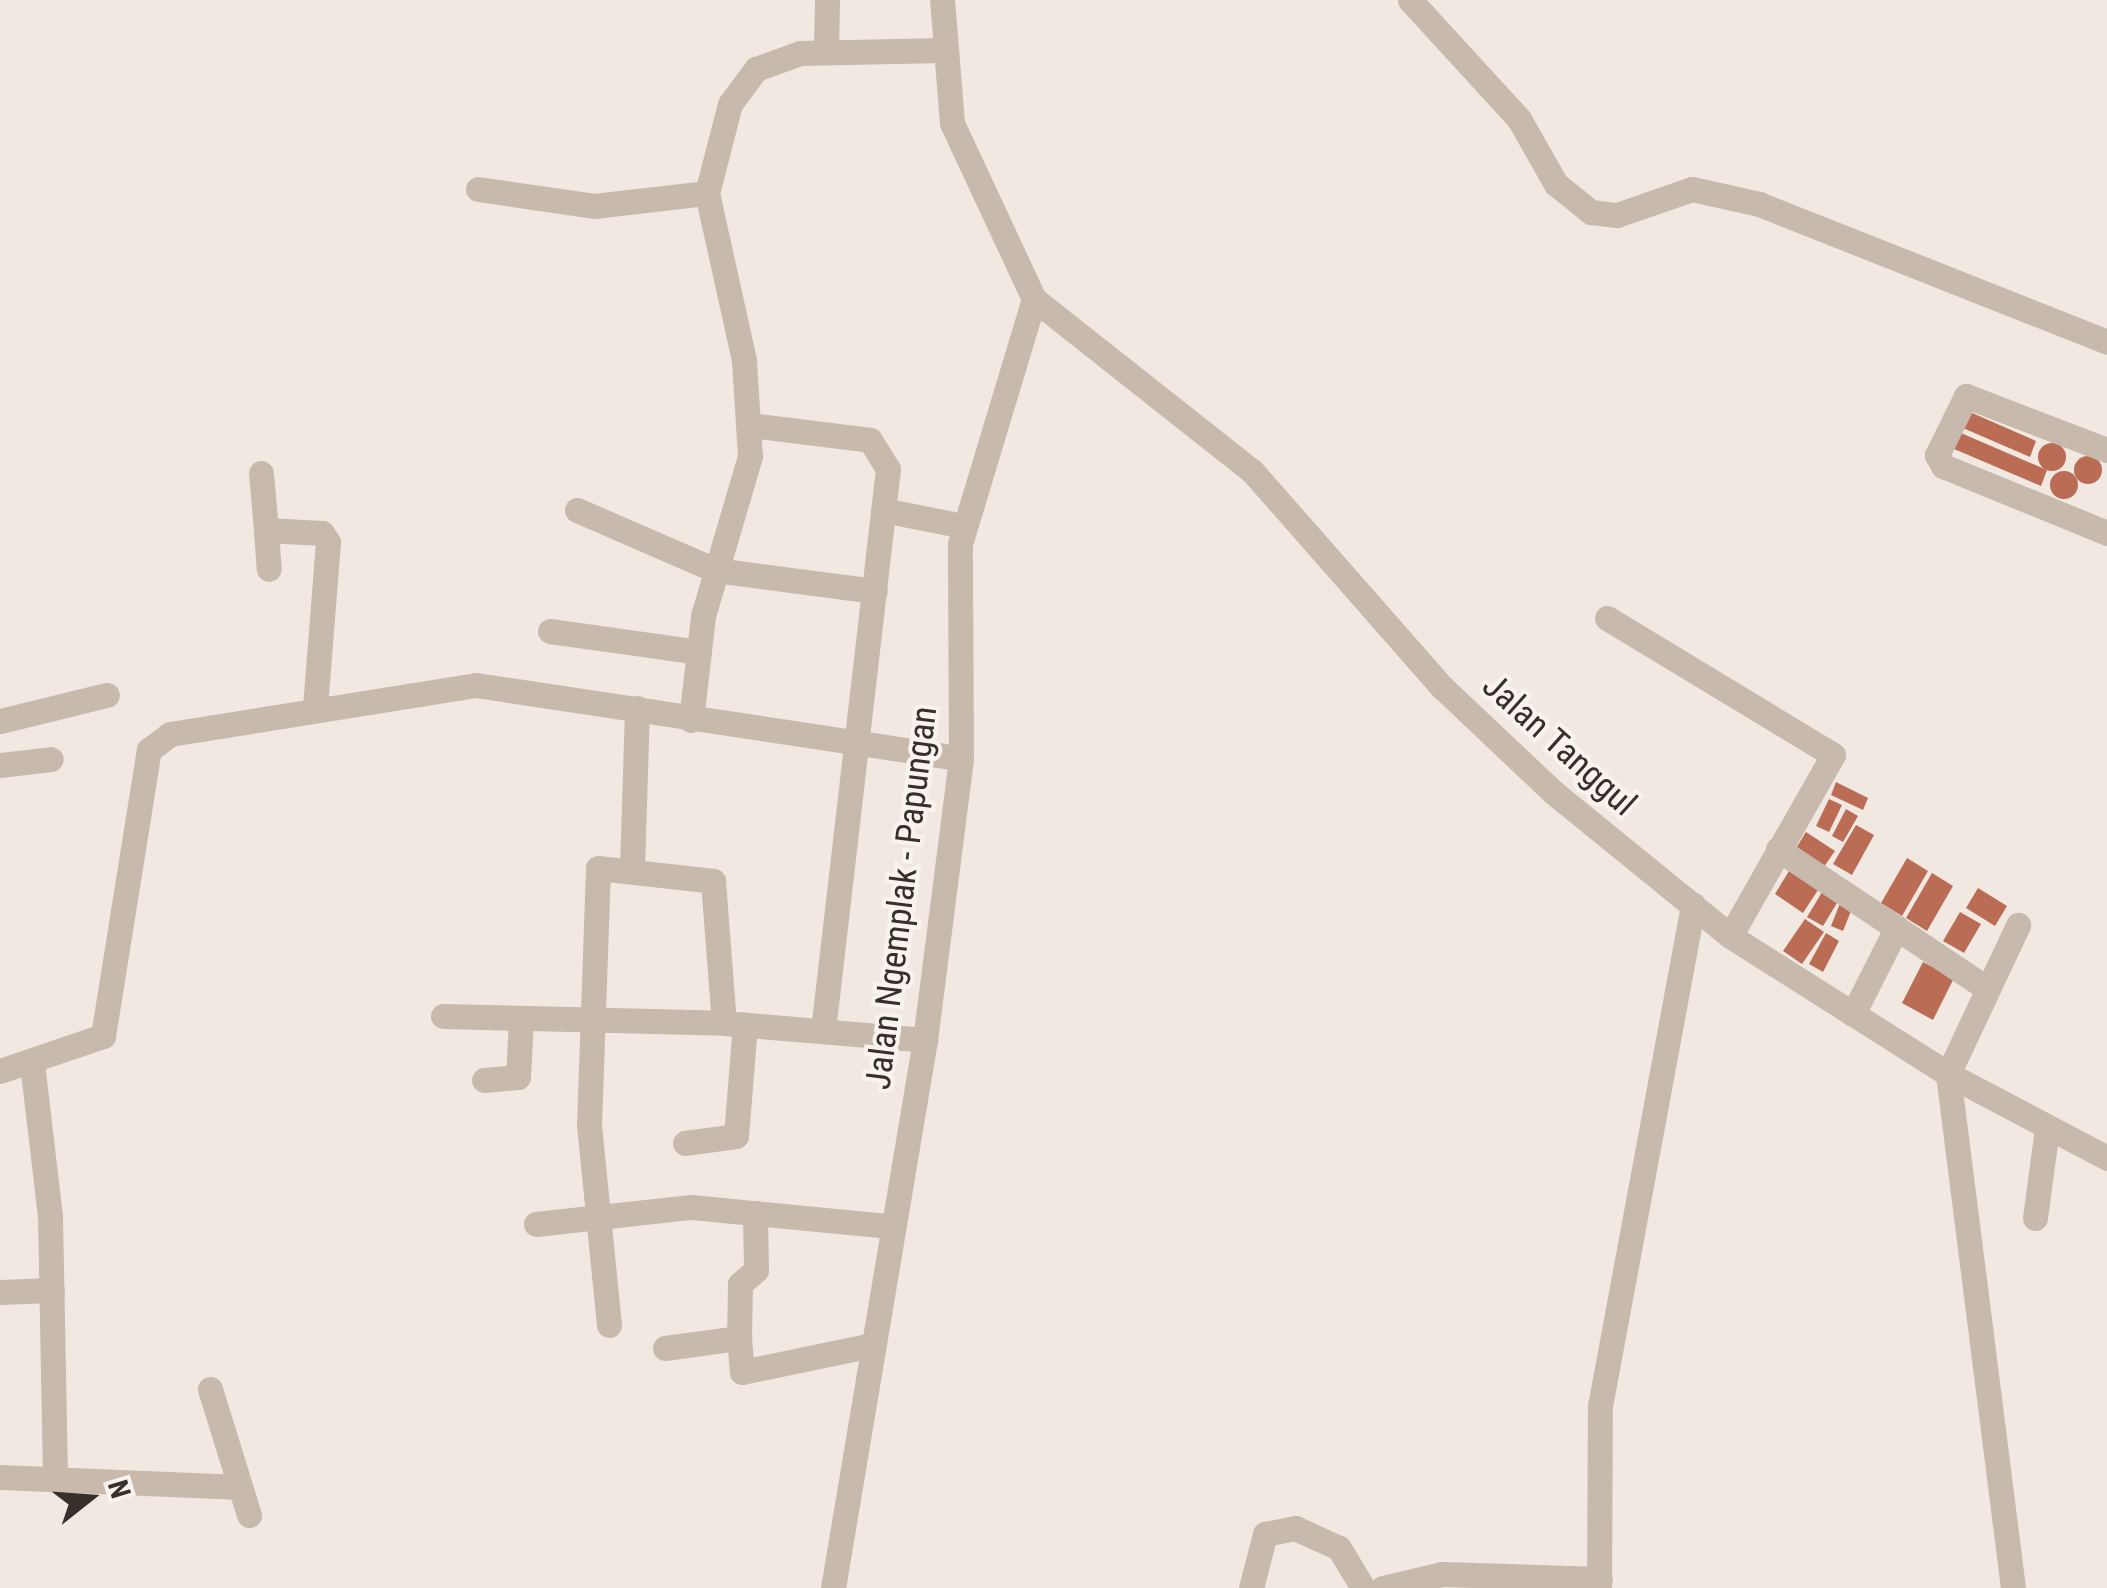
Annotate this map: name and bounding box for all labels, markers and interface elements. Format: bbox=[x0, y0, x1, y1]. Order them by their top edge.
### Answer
street label: Jalan Tanggul bbox=[1473, 665, 1645, 825]
street label: Jalan Ngemplak - Papungan bbox=[858, 704, 946, 1092]
north arrow bbox=[40, 1448, 140, 1548]
text: N bbox=[101, 1476, 137, 1502]

